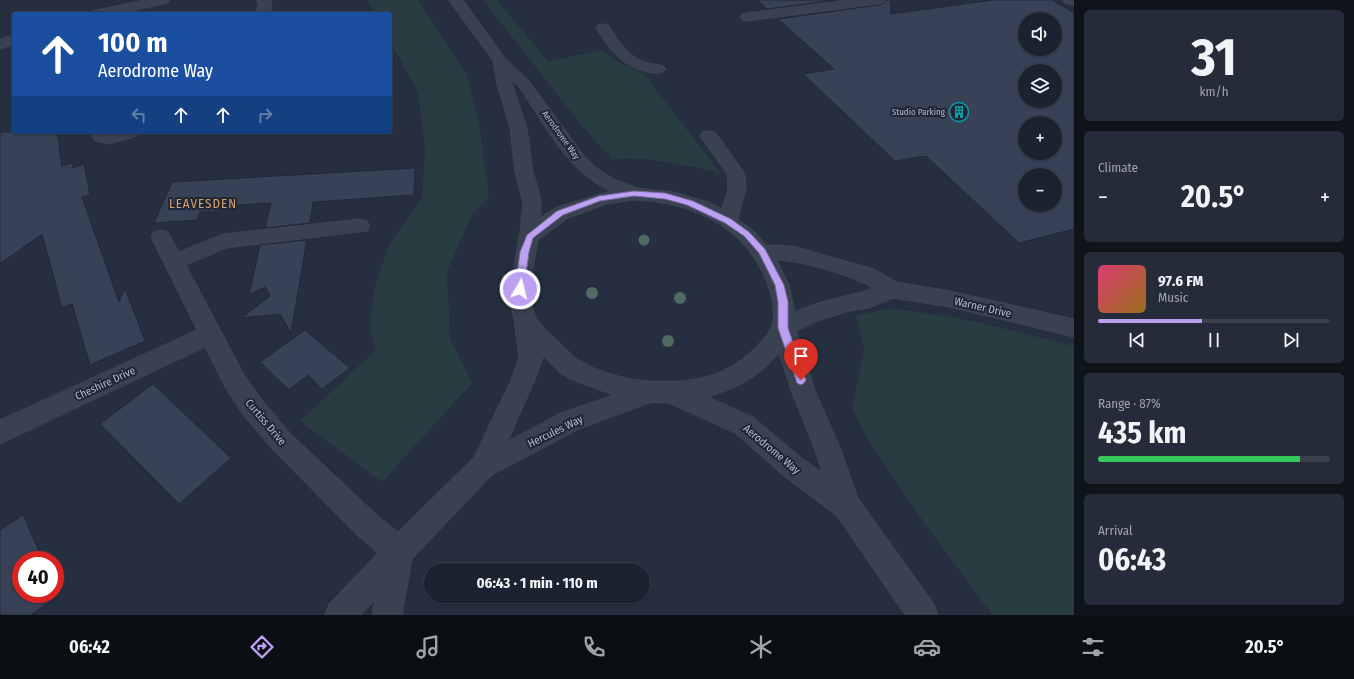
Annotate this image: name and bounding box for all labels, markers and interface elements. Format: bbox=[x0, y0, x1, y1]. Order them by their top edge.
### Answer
map controls bbox=[1018, 12, 1062, 212]
button: sound bbox=[1018, 12, 1062, 56]
text: 100 m bbox=[98, 26, 168, 59]
text: 31 bbox=[1191, 26, 1237, 89]
icon: ahead bbox=[32, 28, 84, 80]
text: Aerodrome Way bbox=[98, 60, 213, 82]
button: layers bbox=[1018, 64, 1062, 108]
text: km/h bbox=[1200, 84, 1229, 99]
building icon: Studio Parking bbox=[948, 101, 970, 123]
icon: left bbox=[128, 104, 150, 126]
icon: ahead bbox=[170, 104, 192, 126]
icon: ahead bbox=[212, 104, 234, 126]
icon: right bbox=[254, 104, 276, 126]
place label: Studio Parking bbox=[892, 107, 946, 117]
street label: Aerodrome Way bbox=[540, 109, 582, 161]
button: + bbox=[1018, 116, 1062, 160]
text: Climate bbox=[1098, 160, 1138, 175]
button: − bbox=[1018, 168, 1062, 212]
text: 20.5° bbox=[1181, 179, 1247, 215]
text: − bbox=[1098, 184, 1108, 211]
text: + bbox=[1320, 184, 1330, 211]
district label: LEAVESDEN bbox=[169, 196, 237, 211]
position arrow bbox=[499, 268, 541, 310]
text: 97.6 FM bbox=[1158, 272, 1203, 290]
text: Music bbox=[1158, 290, 1188, 305]
street label: Warner Drive bbox=[953, 295, 1013, 320]
icon: previous bbox=[1126, 329, 1148, 351]
icon: pause bbox=[1203, 329, 1225, 351]
icon: next bbox=[1280, 329, 1302, 351]
pin bbox=[784, 339, 818, 380]
icon: arrive bbox=[790, 345, 812, 367]
street label: Cheshire Drive bbox=[73, 364, 137, 403]
street label: Curtiss Drive bbox=[242, 396, 289, 448]
text: Range · 87% bbox=[1098, 396, 1161, 411]
street label: Hercules Way bbox=[526, 413, 585, 450]
text: 435 km bbox=[1098, 415, 1186, 451]
street label: Aerodrome Way bbox=[741, 422, 803, 477]
text: Arrival bbox=[1098, 523, 1132, 538]
text: 06:43 bbox=[1098, 542, 1166, 578]
speed limit sign: 40 bbox=[12, 551, 64, 603]
text: 06:43 · 1 min · 110 m bbox=[476, 574, 598, 592]
icon: directions bbox=[248, 633, 276, 661]
icon: music bbox=[414, 633, 442, 661]
icon: phone bbox=[580, 633, 608, 661]
icon: climate bbox=[747, 633, 775, 661]
icon: car bbox=[913, 633, 941, 661]
icon: filters bbox=[1079, 633, 1107, 661]
text: 06:42 bbox=[69, 636, 110, 658]
text: 20.5° bbox=[1245, 636, 1285, 658]

